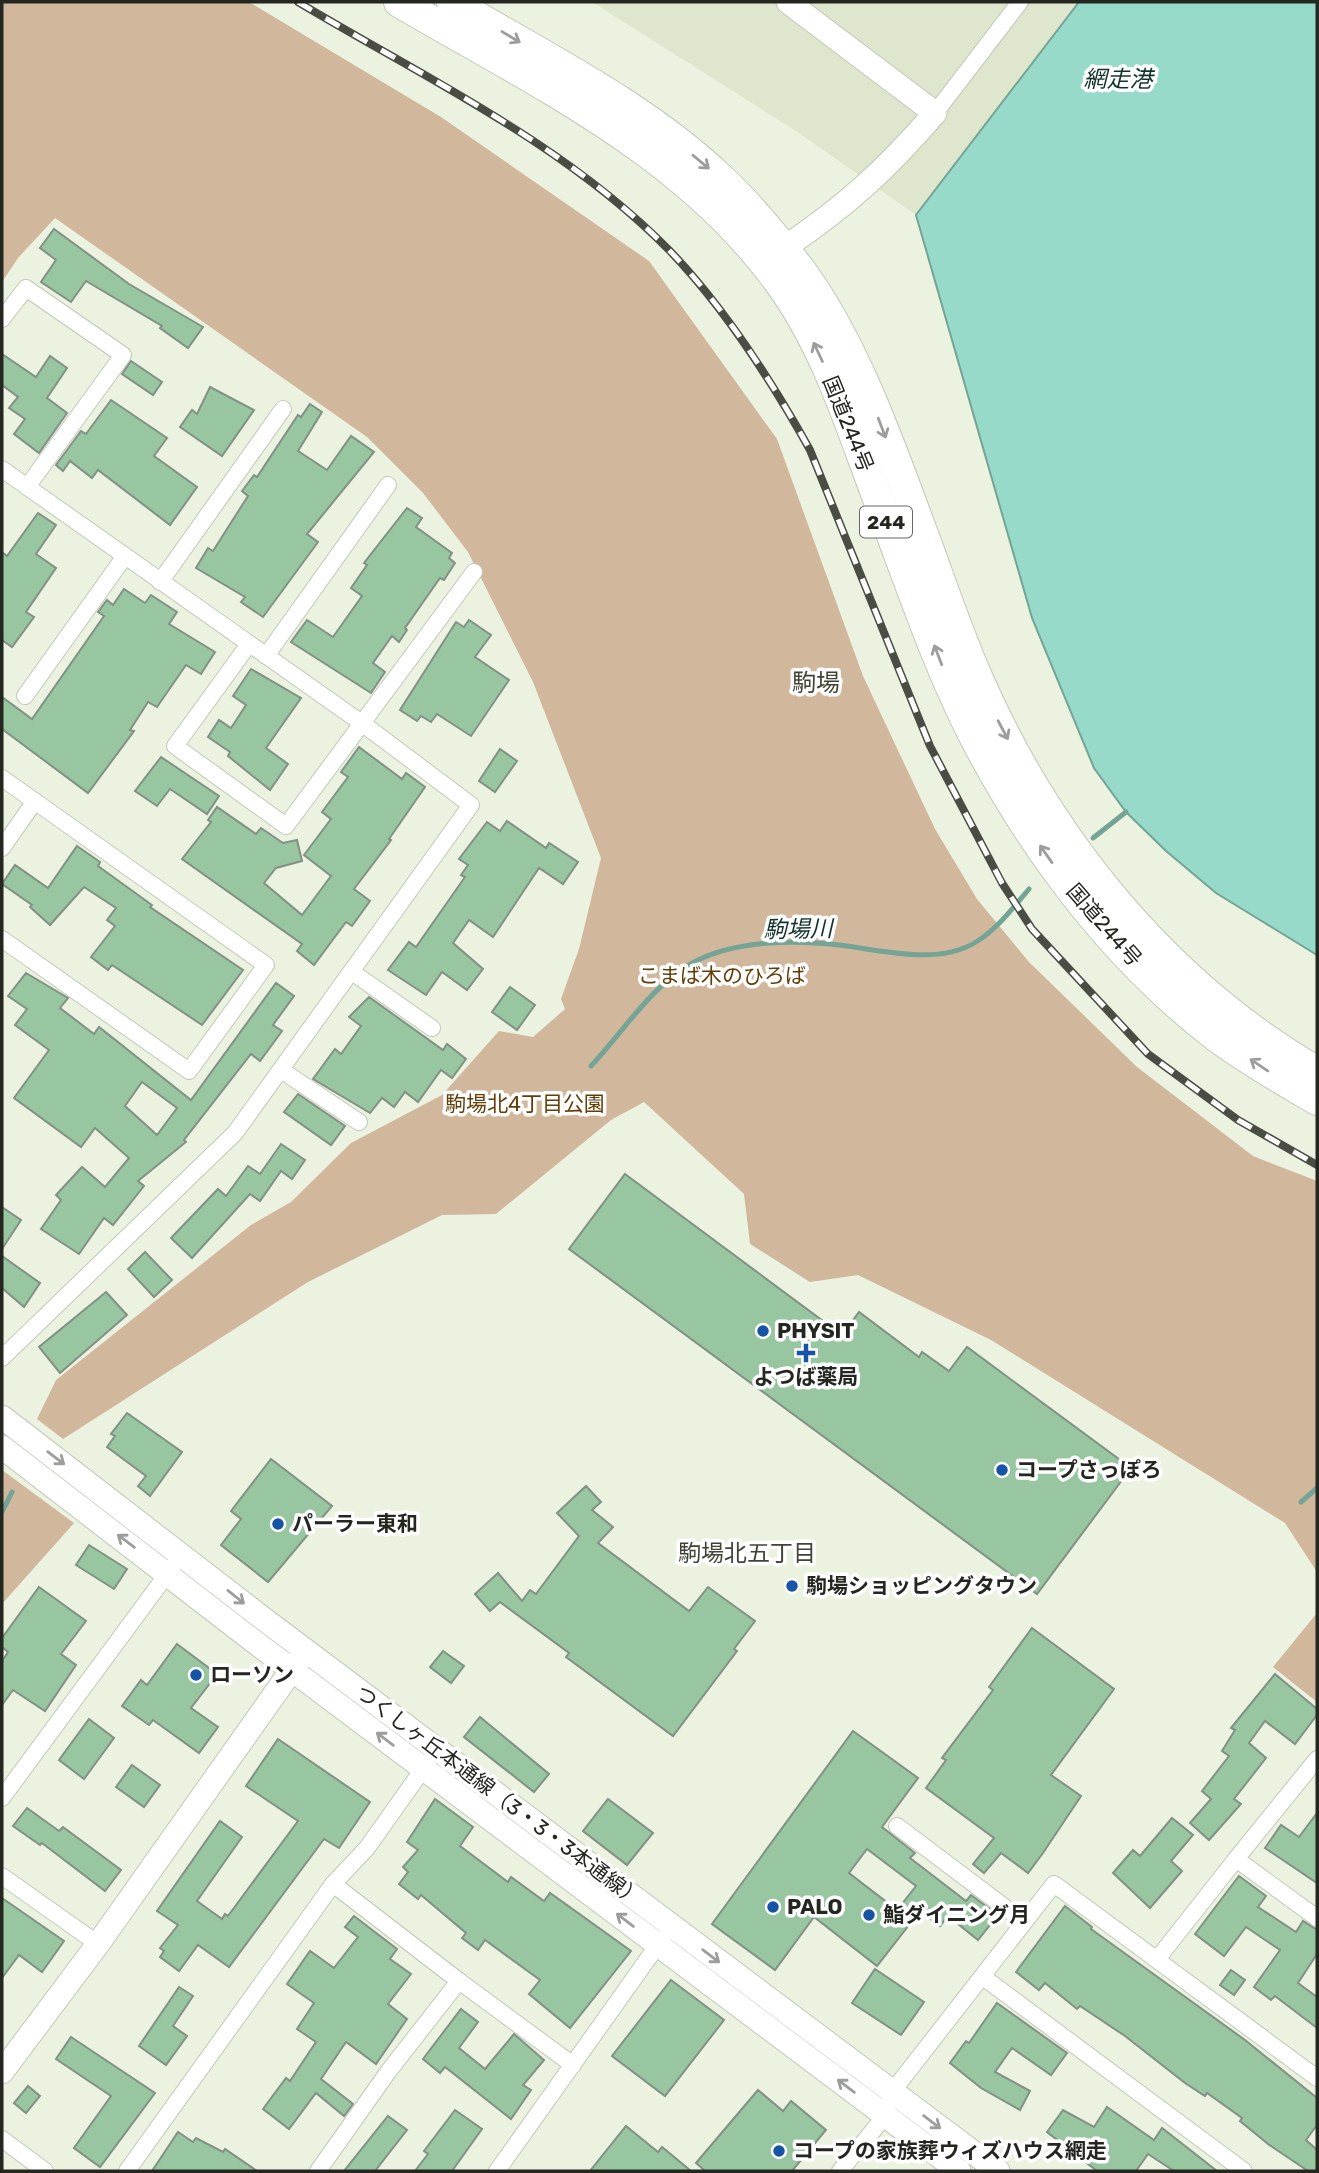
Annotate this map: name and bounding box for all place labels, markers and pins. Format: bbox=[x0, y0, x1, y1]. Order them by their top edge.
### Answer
place label: PHYSIT bbox=[777, 1318, 855, 1343]
marker: PHYSIT bbox=[755, 1323, 771, 1339]
marker: よつば薬局 bbox=[798, 1345, 814, 1361]
place label: よつば薬局 bbox=[754, 1364, 859, 1389]
place label: コープさっぽろ bbox=[1016, 1457, 1162, 1482]
marker: コープさっぽろ bbox=[994, 1462, 1010, 1478]
place label: パーラー東和 bbox=[292, 1511, 418, 1536]
marker: パーラー東和 bbox=[270, 1516, 286, 1532]
place label: 駒場ショッピングタウン bbox=[806, 1573, 1037, 1598]
marker: 駒場ショッピングタウン bbox=[784, 1578, 800, 1594]
place label: ローソン bbox=[210, 1662, 294, 1687]
marker: ローソン bbox=[188, 1667, 204, 1683]
place label: PALO bbox=[787, 1894, 843, 1919]
marker: PALO bbox=[765, 1899, 781, 1915]
place label: 鮨ダイニング月 bbox=[883, 1902, 1030, 1927]
marker: 鮨ダイニング月 bbox=[861, 1907, 877, 1923]
place label: コープの家族葬ウィズハウス網走 bbox=[793, 2138, 1107, 2163]
marker: コープの家族葬ウィズハウス網走 bbox=[771, 2143, 787, 2159]

